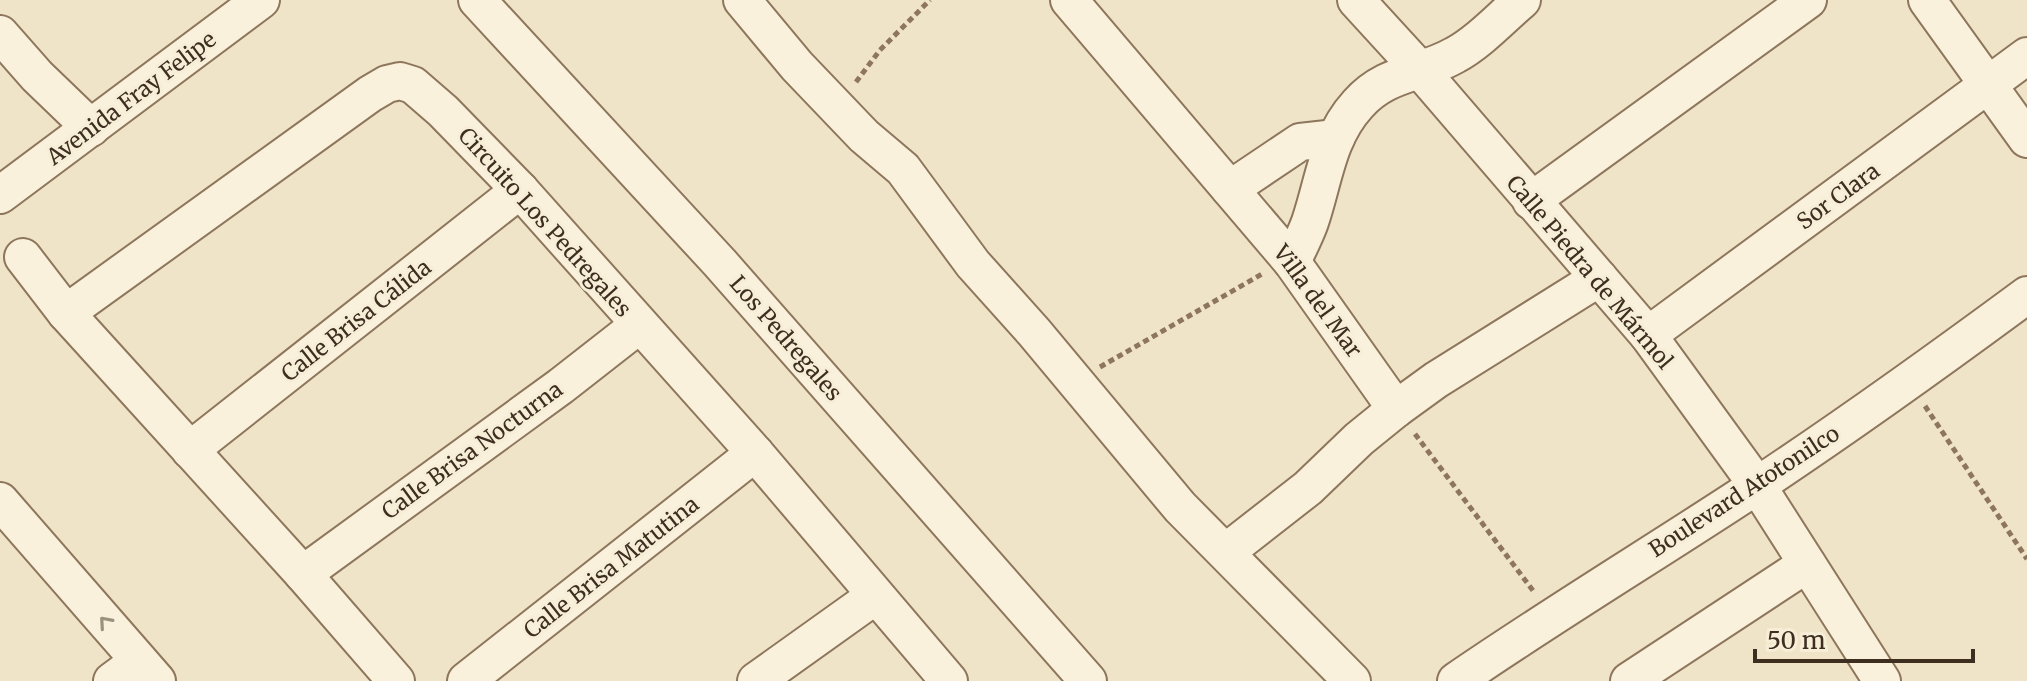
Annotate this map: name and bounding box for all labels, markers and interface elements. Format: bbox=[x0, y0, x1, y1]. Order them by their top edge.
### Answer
street label: Avenida Fray Felipe bbox=[40, 25, 221, 172]
street label: Circuito Los Pedregales bbox=[453, 121, 637, 323]
street label: Sor Clara bbox=[1791, 156, 1885, 235]
street label: Calle Piedra de Mármol bbox=[1501, 169, 1679, 375]
street label: Villa del Mar bbox=[1267, 238, 1368, 363]
street label: Calle Brisa Cálida bbox=[276, 253, 437, 387]
street label: Los Pedregales bbox=[724, 270, 848, 406]
street label: Calle Brisa Nocturna bbox=[376, 375, 568, 525]
street label: Boulevard Atotonilco bbox=[1644, 419, 1845, 563]
street label: Calle Brisa Matutina bbox=[518, 490, 704, 644]
scale bar bbox=[1755, 613, 1973, 663]
one-way arrow bbox=[101, 617, 115, 632]
text: 50 m bbox=[1767, 625, 1826, 656]

